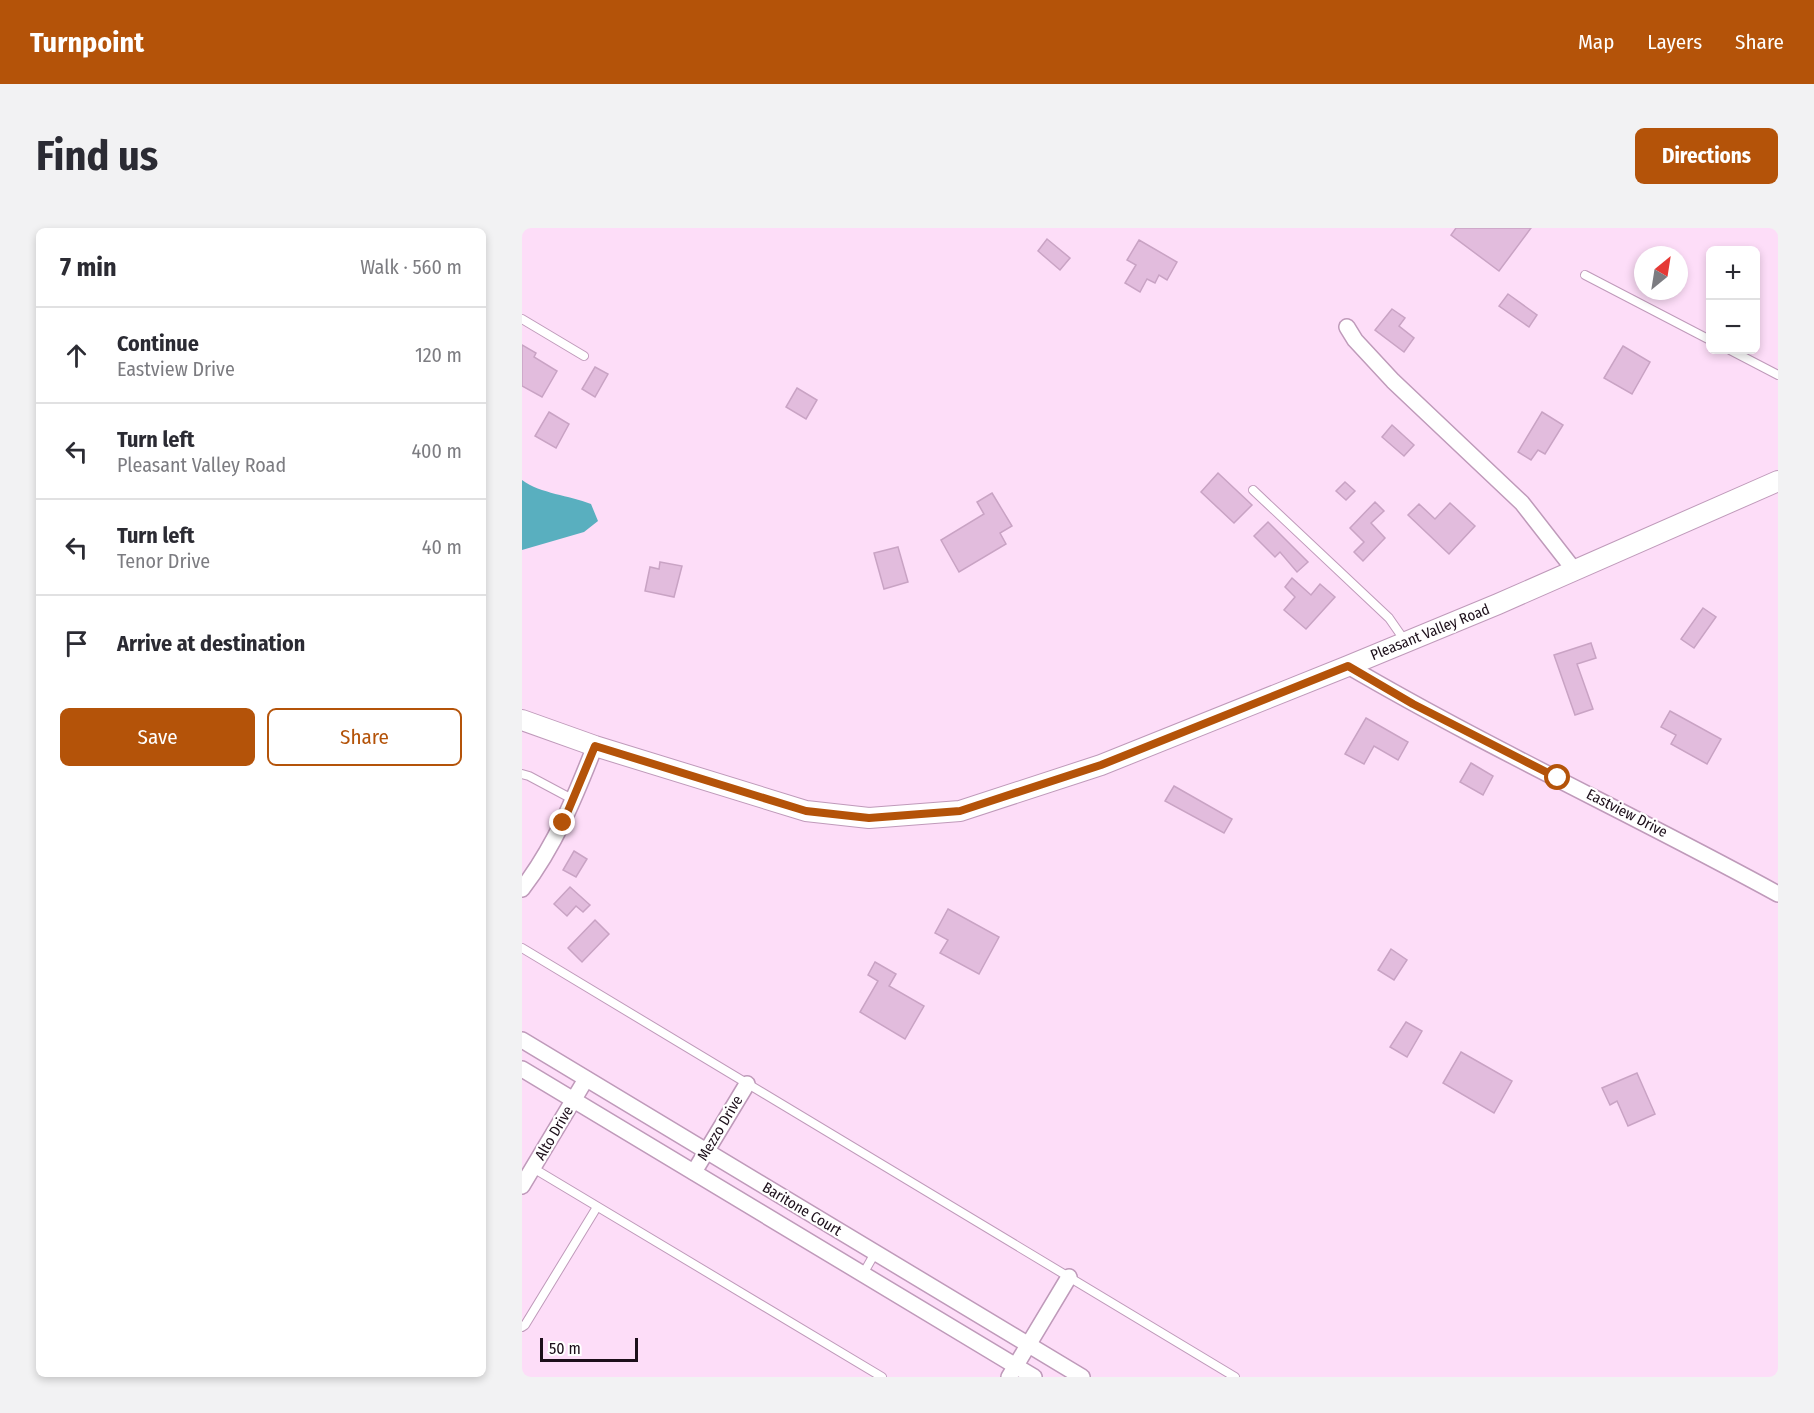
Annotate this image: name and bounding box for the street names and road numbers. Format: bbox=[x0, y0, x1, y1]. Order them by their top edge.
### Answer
street label: Pleasant Valley Road bbox=[1368, 600, 1492, 664]
street label: Eastview Drive bbox=[1584, 785, 1670, 841]
street label: Mezzo Drive bbox=[694, 1092, 746, 1164]
street label: Alto Drive bbox=[531, 1103, 577, 1163]
street label: Baritone Court bbox=[759, 1178, 845, 1240]

